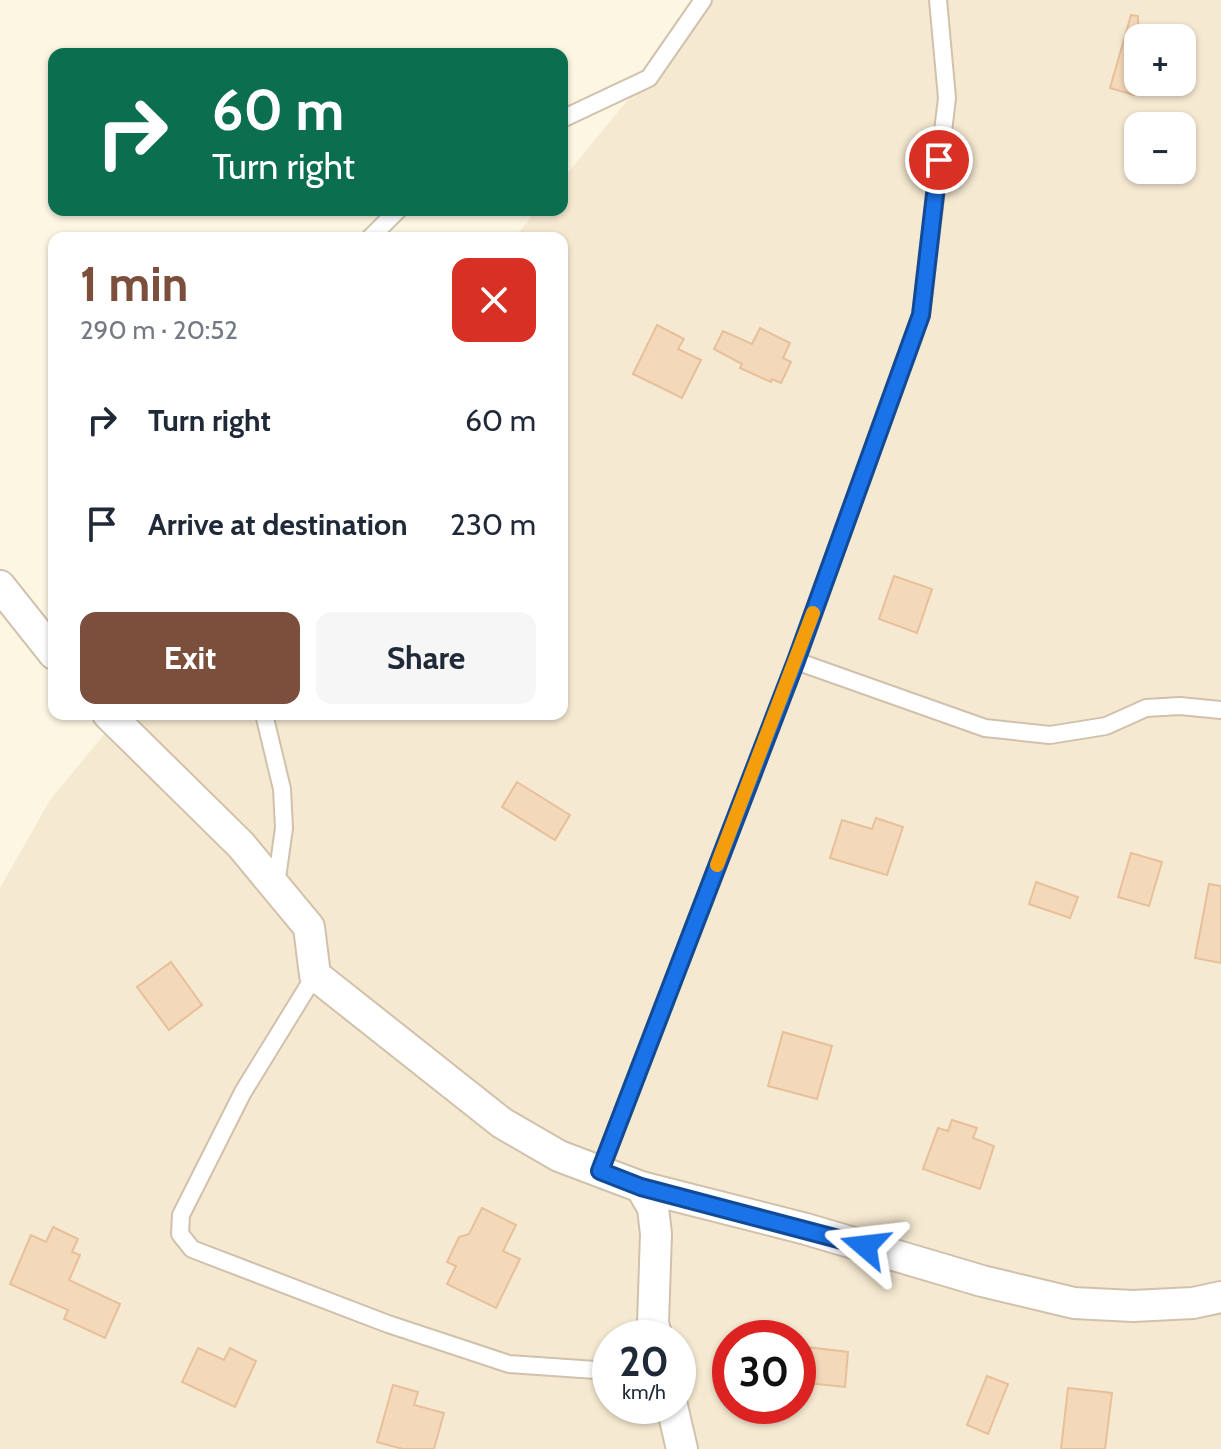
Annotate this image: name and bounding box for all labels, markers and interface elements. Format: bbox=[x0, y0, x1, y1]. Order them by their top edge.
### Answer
map controls bbox=[1124, 24, 1196, 184]
button: + bbox=[1124, 24, 1196, 96]
text: 60 m bbox=[212, 76, 344, 144]
icon: right bbox=[80, 80, 184, 184]
button: − bbox=[1124, 112, 1196, 184]
pin bbox=[905, 126, 973, 194]
icon: arrive bbox=[917, 138, 961, 182]
text: Turn right bbox=[212, 144, 355, 188]
text: 1 min bbox=[80, 255, 188, 313]
button: close bbox=[452, 258, 536, 342]
text: 290 m · 20:52 bbox=[80, 314, 238, 346]
icon: right bbox=[80, 398, 124, 442]
text: Turn right bbox=[148, 402, 271, 439]
text: 60 m bbox=[465, 402, 536, 439]
icon: arrive bbox=[80, 502, 124, 546]
text: Arrive at destination bbox=[148, 506, 408, 543]
text: 230 m bbox=[450, 506, 536, 543]
button: Exit bbox=[80, 612, 300, 704]
button: Share bbox=[316, 612, 536, 704]
position arrow bbox=[823, 1204, 907, 1288]
speed limit sign: 30 bbox=[712, 1320, 816, 1424]
text: 20 bbox=[619, 1337, 669, 1386]
text: km/h bbox=[622, 1380, 666, 1404]

